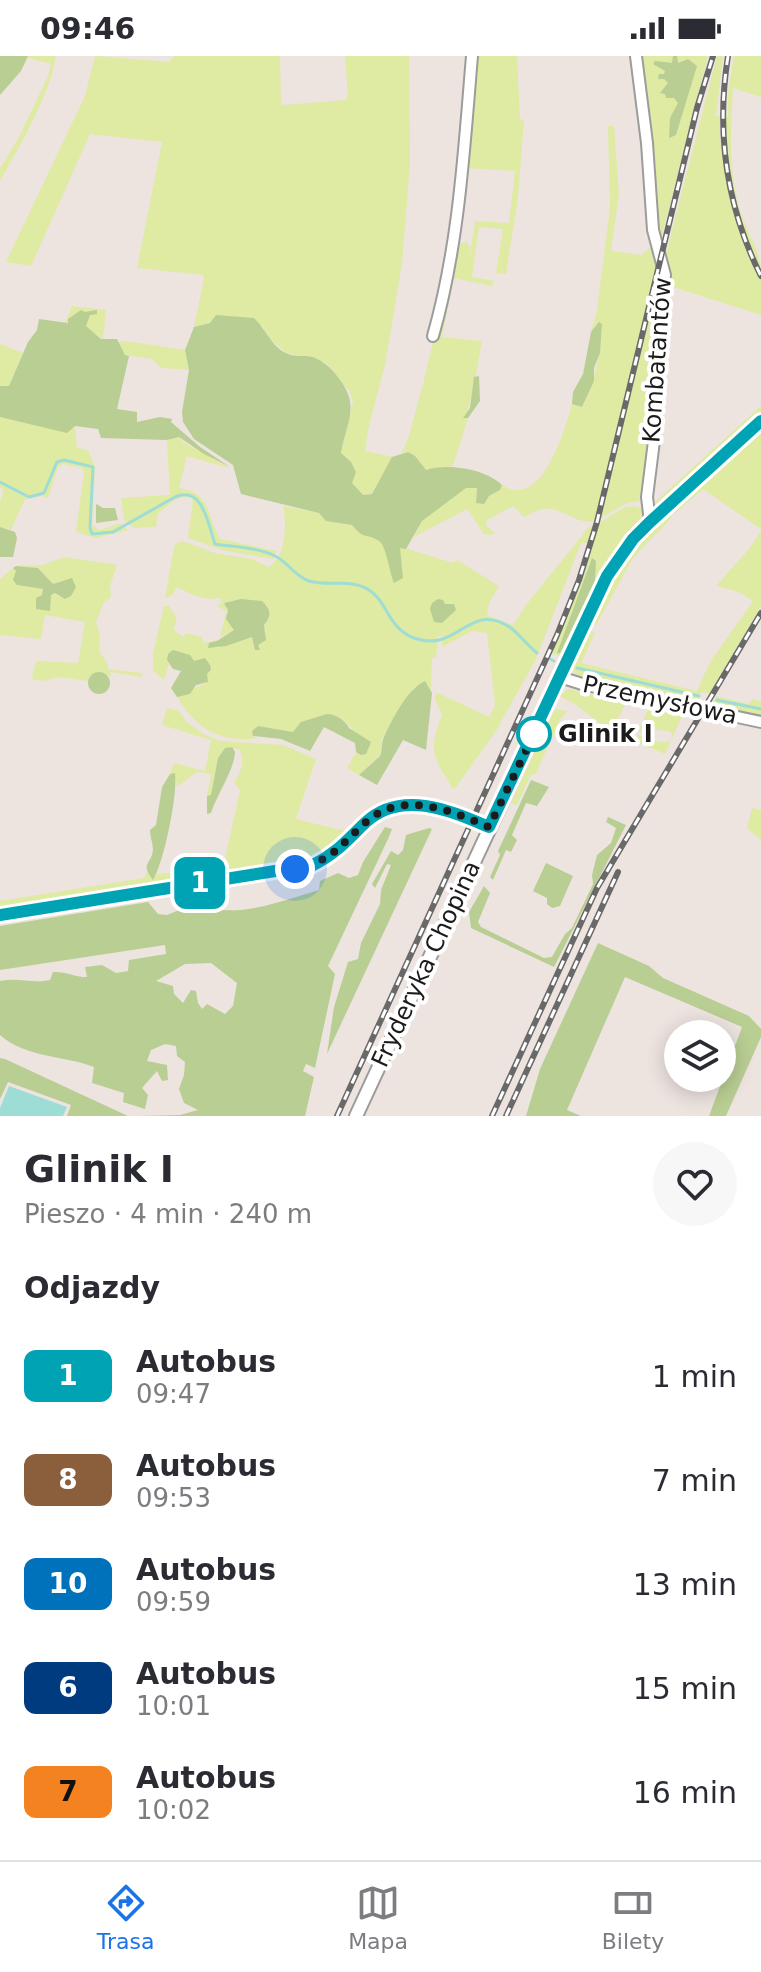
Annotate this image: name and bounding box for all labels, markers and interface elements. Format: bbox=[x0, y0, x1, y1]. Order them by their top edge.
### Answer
text: 09:46 bbox=[40, 11, 136, 46]
street label: Kombatantów bbox=[637, 276, 677, 444]
street label: Przemysłowa bbox=[580, 670, 740, 730]
marker: Glinik I bbox=[517, 717, 551, 751]
place label: Glinik I bbox=[558, 720, 653, 748]
your location bbox=[275, 849, 315, 889]
street label: Fryderyka Chopina bbox=[366, 856, 486, 1072]
line badge: 1 bbox=[174, 857, 226, 909]
text: 1 bbox=[190, 866, 210, 899]
map controls bbox=[664, 1020, 736, 1092]
button: layers bbox=[664, 1020, 736, 1092]
button: heart bbox=[653, 1142, 737, 1226]
text: Glinik I bbox=[24, 1147, 174, 1191]
text: Pieszo · 4 min · 240 m bbox=[24, 1199, 312, 1229]
text: Odjazdy bbox=[24, 1270, 160, 1305]
text: Autobus bbox=[136, 1344, 276, 1379]
text: 1 bbox=[58, 1359, 78, 1392]
text: 1 min bbox=[652, 1359, 737, 1394]
text: 09:47 bbox=[136, 1379, 211, 1409]
text: Autobus bbox=[136, 1448, 276, 1483]
text: 8 bbox=[58, 1463, 78, 1496]
text: 7 min bbox=[652, 1463, 737, 1498]
text: 09:53 bbox=[136, 1483, 211, 1513]
text: Autobus bbox=[136, 1552, 276, 1587]
text: 10 bbox=[49, 1567, 87, 1600]
text: 13 min bbox=[633, 1567, 737, 1602]
text: 09:59 bbox=[136, 1587, 211, 1617]
text: Autobus bbox=[136, 1656, 276, 1691]
text: 6 bbox=[58, 1671, 78, 1704]
text: 15 min bbox=[633, 1671, 737, 1706]
text: 10:01 bbox=[136, 1691, 211, 1721]
text: Autobus bbox=[136, 1760, 276, 1795]
text: 7 bbox=[58, 1775, 78, 1808]
text: 16 min bbox=[633, 1775, 737, 1810]
text: 10:02 bbox=[136, 1795, 211, 1825]
tab: Trasa bbox=[97, 1881, 155, 1954]
tab: Mapa bbox=[348, 1881, 408, 1954]
tab: Bilety bbox=[602, 1881, 664, 1954]

